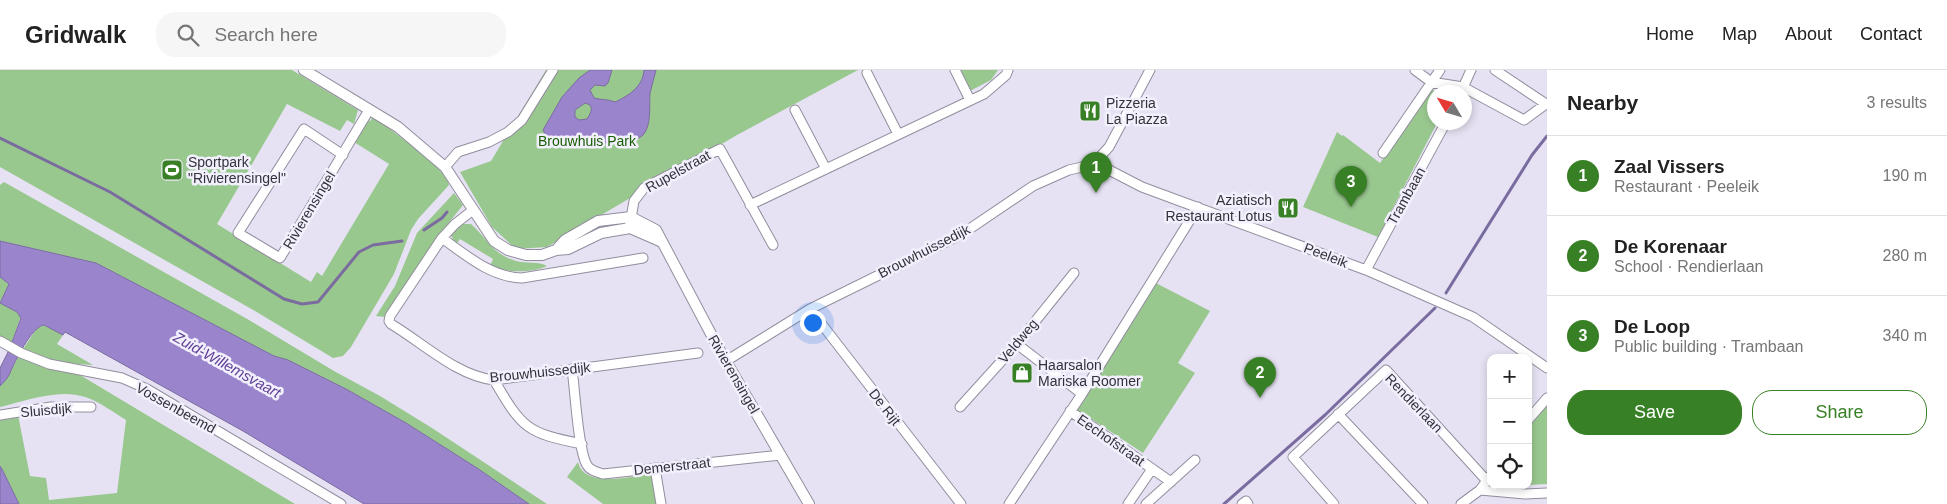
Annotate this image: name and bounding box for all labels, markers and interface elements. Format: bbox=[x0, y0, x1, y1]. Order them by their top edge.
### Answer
search box bbox=[156, 12, 506, 57]
text: Gridwalk bbox=[25, 21, 126, 48]
icon: search bbox=[174, 21, 202, 49]
text: Search here bbox=[214, 24, 318, 45]
text: Home bbox=[1646, 24, 1694, 44]
text: Map bbox=[1722, 24, 1757, 44]
text: About bbox=[1785, 24, 1832, 44]
text: Contact bbox=[1860, 24, 1922, 44]
north arrow bbox=[1427, 85, 1472, 130]
text: Nearby bbox=[1567, 91, 1638, 114]
text: 3 results bbox=[1867, 94, 1927, 111]
place label: Pizzeria La Piazza bbox=[1106, 95, 1168, 127]
restaurant icon: Pizzeria La Piazza bbox=[1078, 99, 1102, 123]
park label: Brouwhuis Park bbox=[538, 133, 637, 149]
street label: Rupelstraat bbox=[643, 147, 713, 195]
pin: 1 bbox=[1080, 152, 1112, 193]
place label: Sportpark "Rivierensingel" bbox=[188, 154, 286, 186]
text: Zaal Vissers bbox=[1614, 156, 1725, 177]
sports icon: Sportpark "Rivierensingel" bbox=[160, 158, 184, 182]
street label: Trambaan bbox=[1384, 164, 1428, 228]
pin: 3 bbox=[1335, 166, 1367, 207]
text: 1 bbox=[1579, 167, 1587, 184]
text: 190 m bbox=[1883, 167, 1927, 184]
street label: Rivierensingel bbox=[279, 168, 339, 252]
text: Restaurant · Peeleik bbox=[1614, 178, 1759, 195]
place label: Aziatisch Restaurant Lotus bbox=[1165, 192, 1272, 224]
restaurant icon: Aziatisch Restaurant Lotus bbox=[1276, 196, 1300, 220]
street label: Brouwhuissedijk bbox=[875, 220, 974, 281]
text: De Korenaar bbox=[1614, 236, 1727, 257]
street label: Peeleik bbox=[1302, 239, 1351, 271]
text: 2 bbox=[1579, 247, 1587, 264]
text: 280 m bbox=[1883, 247, 1927, 264]
text: School · Rendierlaan bbox=[1614, 258, 1763, 275]
your location bbox=[800, 310, 826, 336]
street label: Veldweg bbox=[995, 316, 1041, 366]
text: De Loop bbox=[1614, 316, 1690, 337]
text: 3 bbox=[1579, 327, 1587, 344]
text: 340 m bbox=[1883, 327, 1927, 344]
water label: Zuid-Willemsvaart bbox=[170, 328, 285, 401]
street label: Rivierensingel bbox=[705, 332, 763, 416]
text: Public building · Trambaan bbox=[1614, 338, 1803, 355]
map controls bbox=[1487, 354, 1532, 489]
button: + bbox=[1487, 354, 1532, 399]
place label: Haarsalon Mariska Roomer bbox=[1038, 357, 1141, 389]
pin: 2 bbox=[1244, 357, 1276, 398]
street label: Brouwhuissedijk bbox=[489, 359, 592, 385]
shop icon: Haarsalon Mariska Roomer bbox=[1010, 361, 1034, 385]
street label: Rendierlaan bbox=[1382, 370, 1446, 436]
street label: Vossenbeemd bbox=[133, 379, 219, 437]
street label: De Rijt bbox=[866, 386, 904, 429]
button: Save bbox=[1567, 390, 1742, 435]
button: Share bbox=[1752, 390, 1927, 435]
button: − bbox=[1487, 399, 1532, 444]
street label: Sluisdijk bbox=[20, 400, 73, 420]
street label: Eechofstraat bbox=[1074, 411, 1148, 469]
button: locate bbox=[1487, 444, 1532, 489]
street label: Demerstraat bbox=[633, 454, 711, 478]

